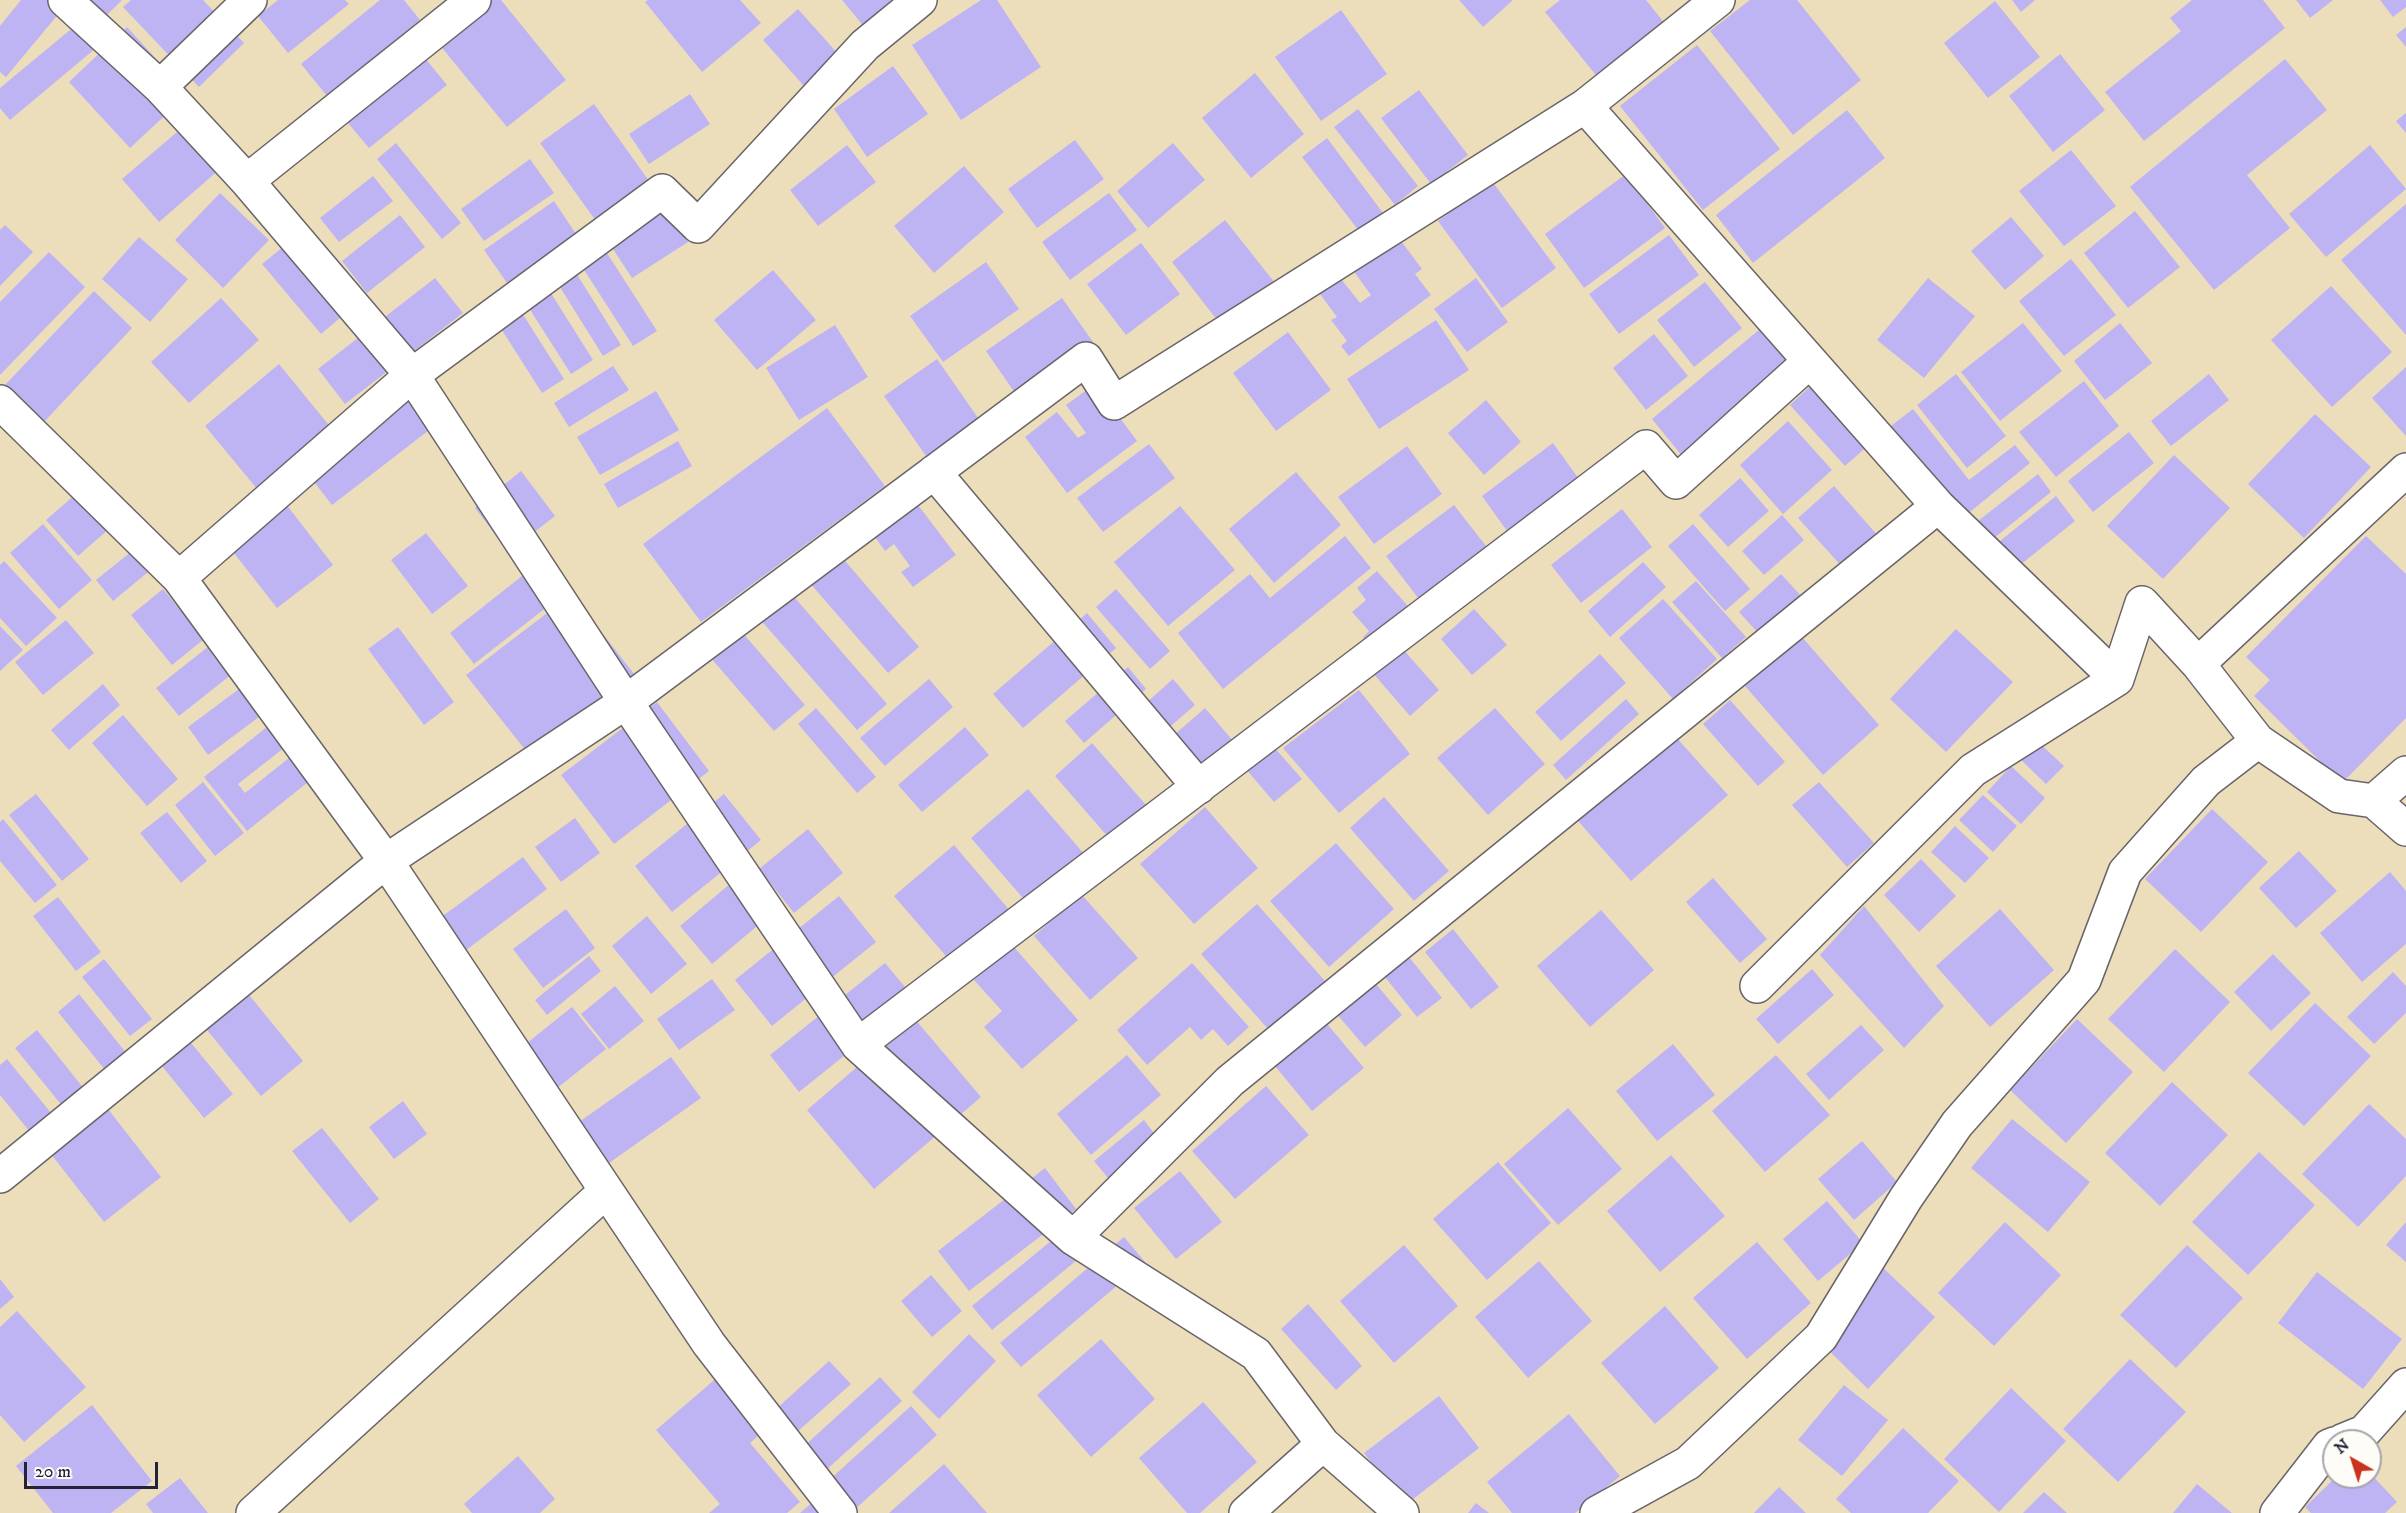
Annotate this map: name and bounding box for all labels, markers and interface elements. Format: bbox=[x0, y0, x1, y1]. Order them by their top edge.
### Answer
north arrow bbox=[2322, 1429, 2382, 1489]
text: N bbox=[2331, 1435, 2353, 1458]
scale bar bbox=[27, 1450, 160, 1488]
text: 20 m bbox=[35, 1461, 71, 1483]

